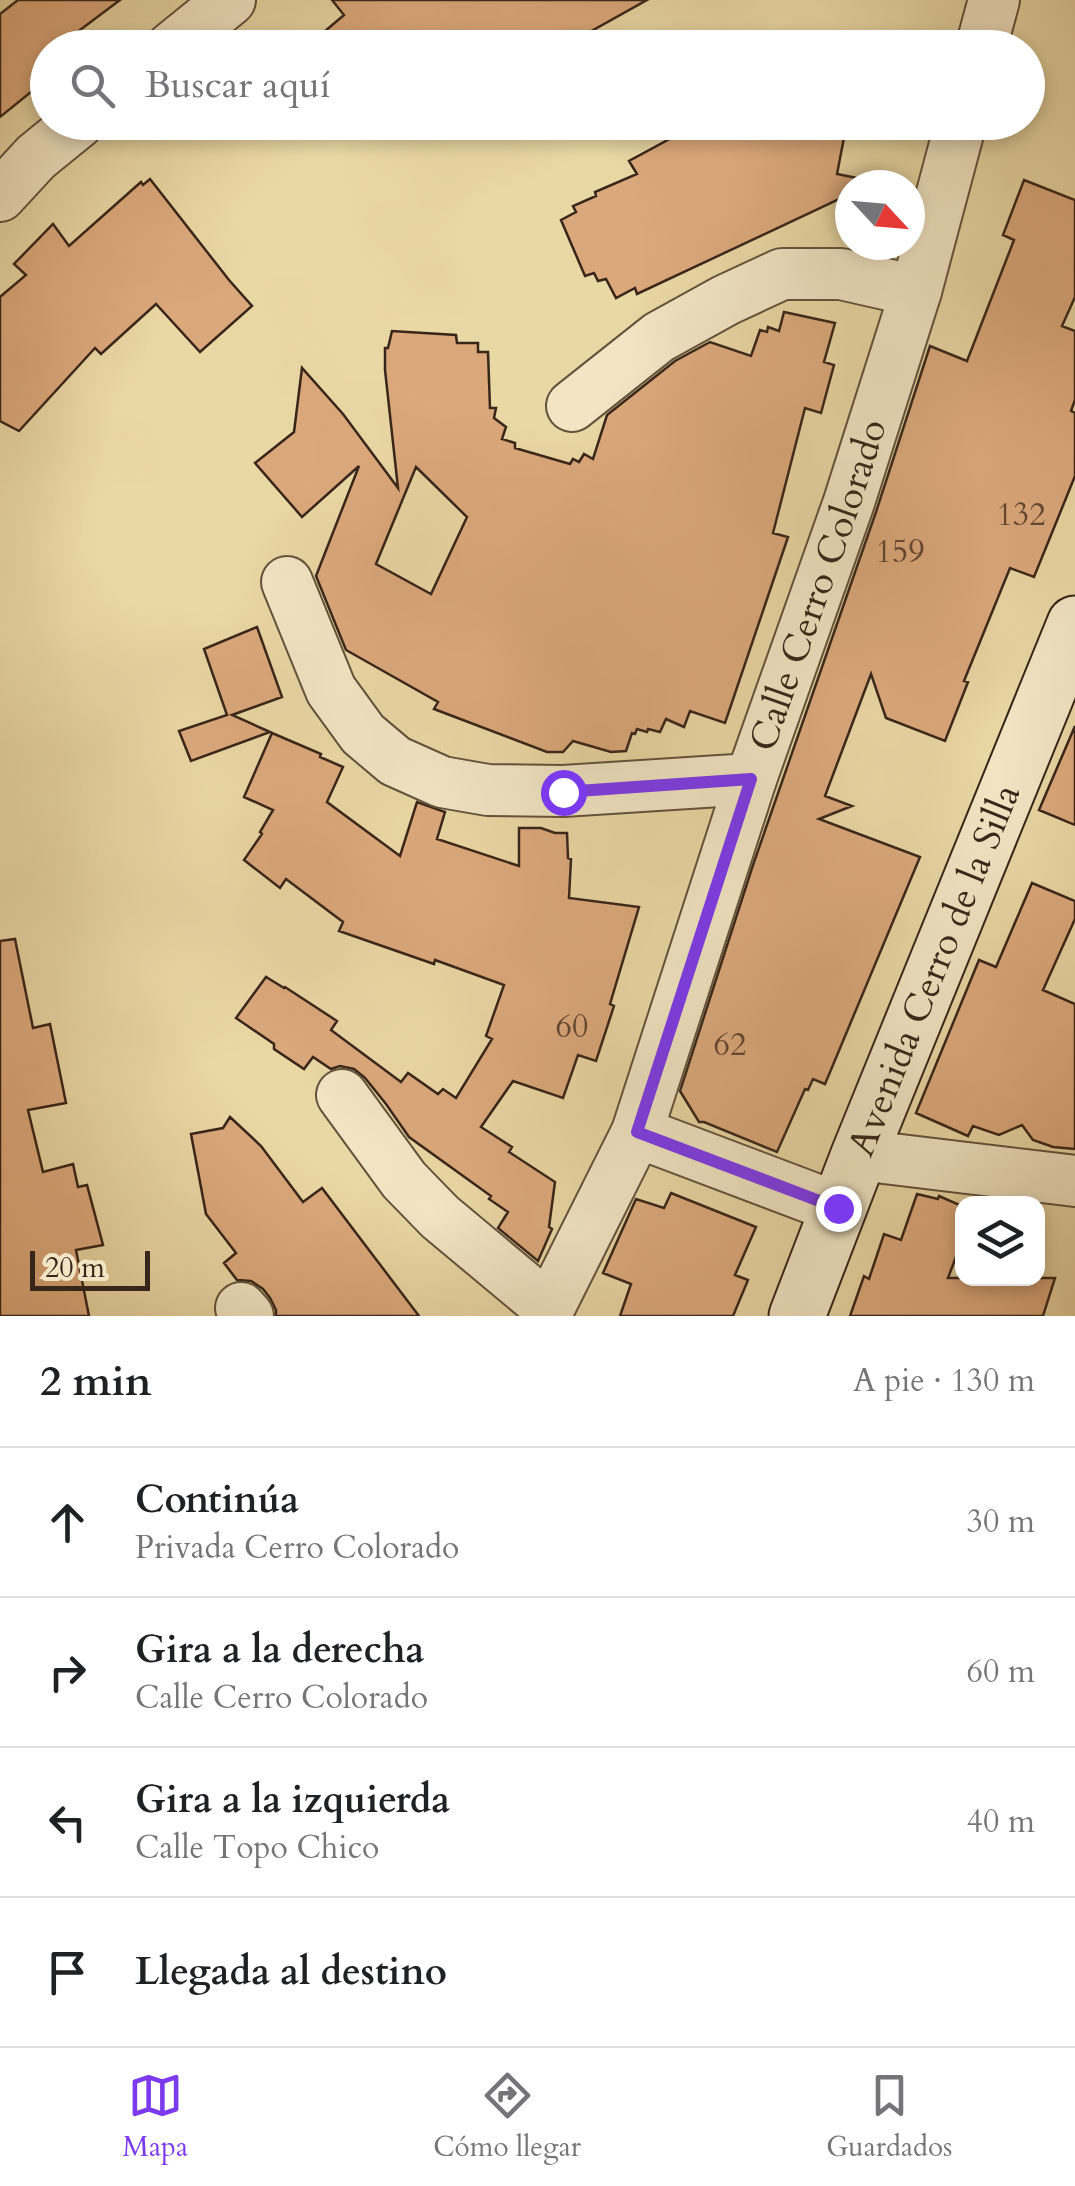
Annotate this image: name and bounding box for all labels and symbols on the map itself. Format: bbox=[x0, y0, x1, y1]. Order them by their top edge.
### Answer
north arrow bbox=[835, 170, 925, 260]
street label: Calle Cerro Colorado bbox=[737, 413, 900, 758]
house number: 132 bbox=[996, 493, 1046, 537]
house number: 159 bbox=[875, 530, 925, 574]
route start bbox=[541, 770, 587, 816]
street label: Avenida Cerro de la Silla bbox=[835, 777, 1033, 1164]
house number: 60 bbox=[556, 1005, 588, 1049]
house number: 62 bbox=[714, 1023, 746, 1067]
route end bbox=[816, 1186, 862, 1232]
scale bar bbox=[30, 1246, 150, 1290]

